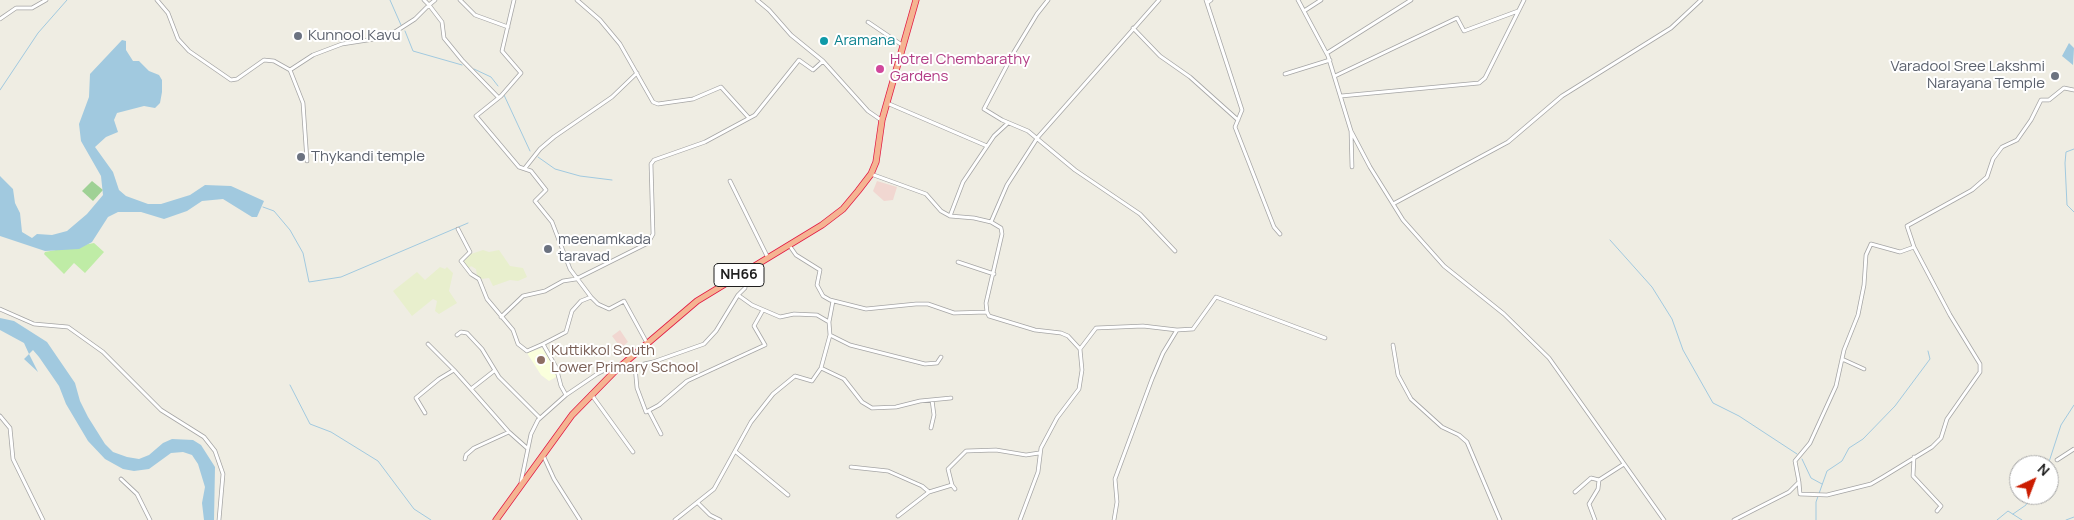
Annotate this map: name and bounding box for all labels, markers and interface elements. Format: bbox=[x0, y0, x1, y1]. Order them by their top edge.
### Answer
place label: Kunnool Kavu bbox=[308, 27, 401, 45]
marker: Kunnool Kavu bbox=[292, 30, 304, 42]
place label: Aramana bbox=[834, 32, 895, 50]
marker: Aramana bbox=[818, 35, 830, 47]
place label: Hotrel Chembarathy Gardens bbox=[890, 51, 1030, 86]
place label: Varadool Sree Lakshmi Narayana Temple bbox=[1890, 58, 2045, 93]
marker: Hotrel Chembarathy Gardens bbox=[874, 63, 886, 75]
marker: Varadool Sree Lakshmi Narayana Temple bbox=[2049, 70, 2061, 82]
place label: Thykandi temple bbox=[311, 148, 425, 166]
marker: Thykandi temple bbox=[295, 151, 307, 163]
place label: meenamkada taravad bbox=[558, 231, 651, 266]
marker: meenamkada taravad bbox=[542, 243, 554, 255]
road number: NH66 bbox=[714, 264, 764, 286]
place label: Kuttikkol South Lower Primary School bbox=[551, 342, 699, 377]
marker: Kuttikkol South Lower Primary School bbox=[535, 354, 547, 366]
north arrow bbox=[2009, 455, 2059, 505]
text: N bbox=[2034, 459, 2054, 480]

